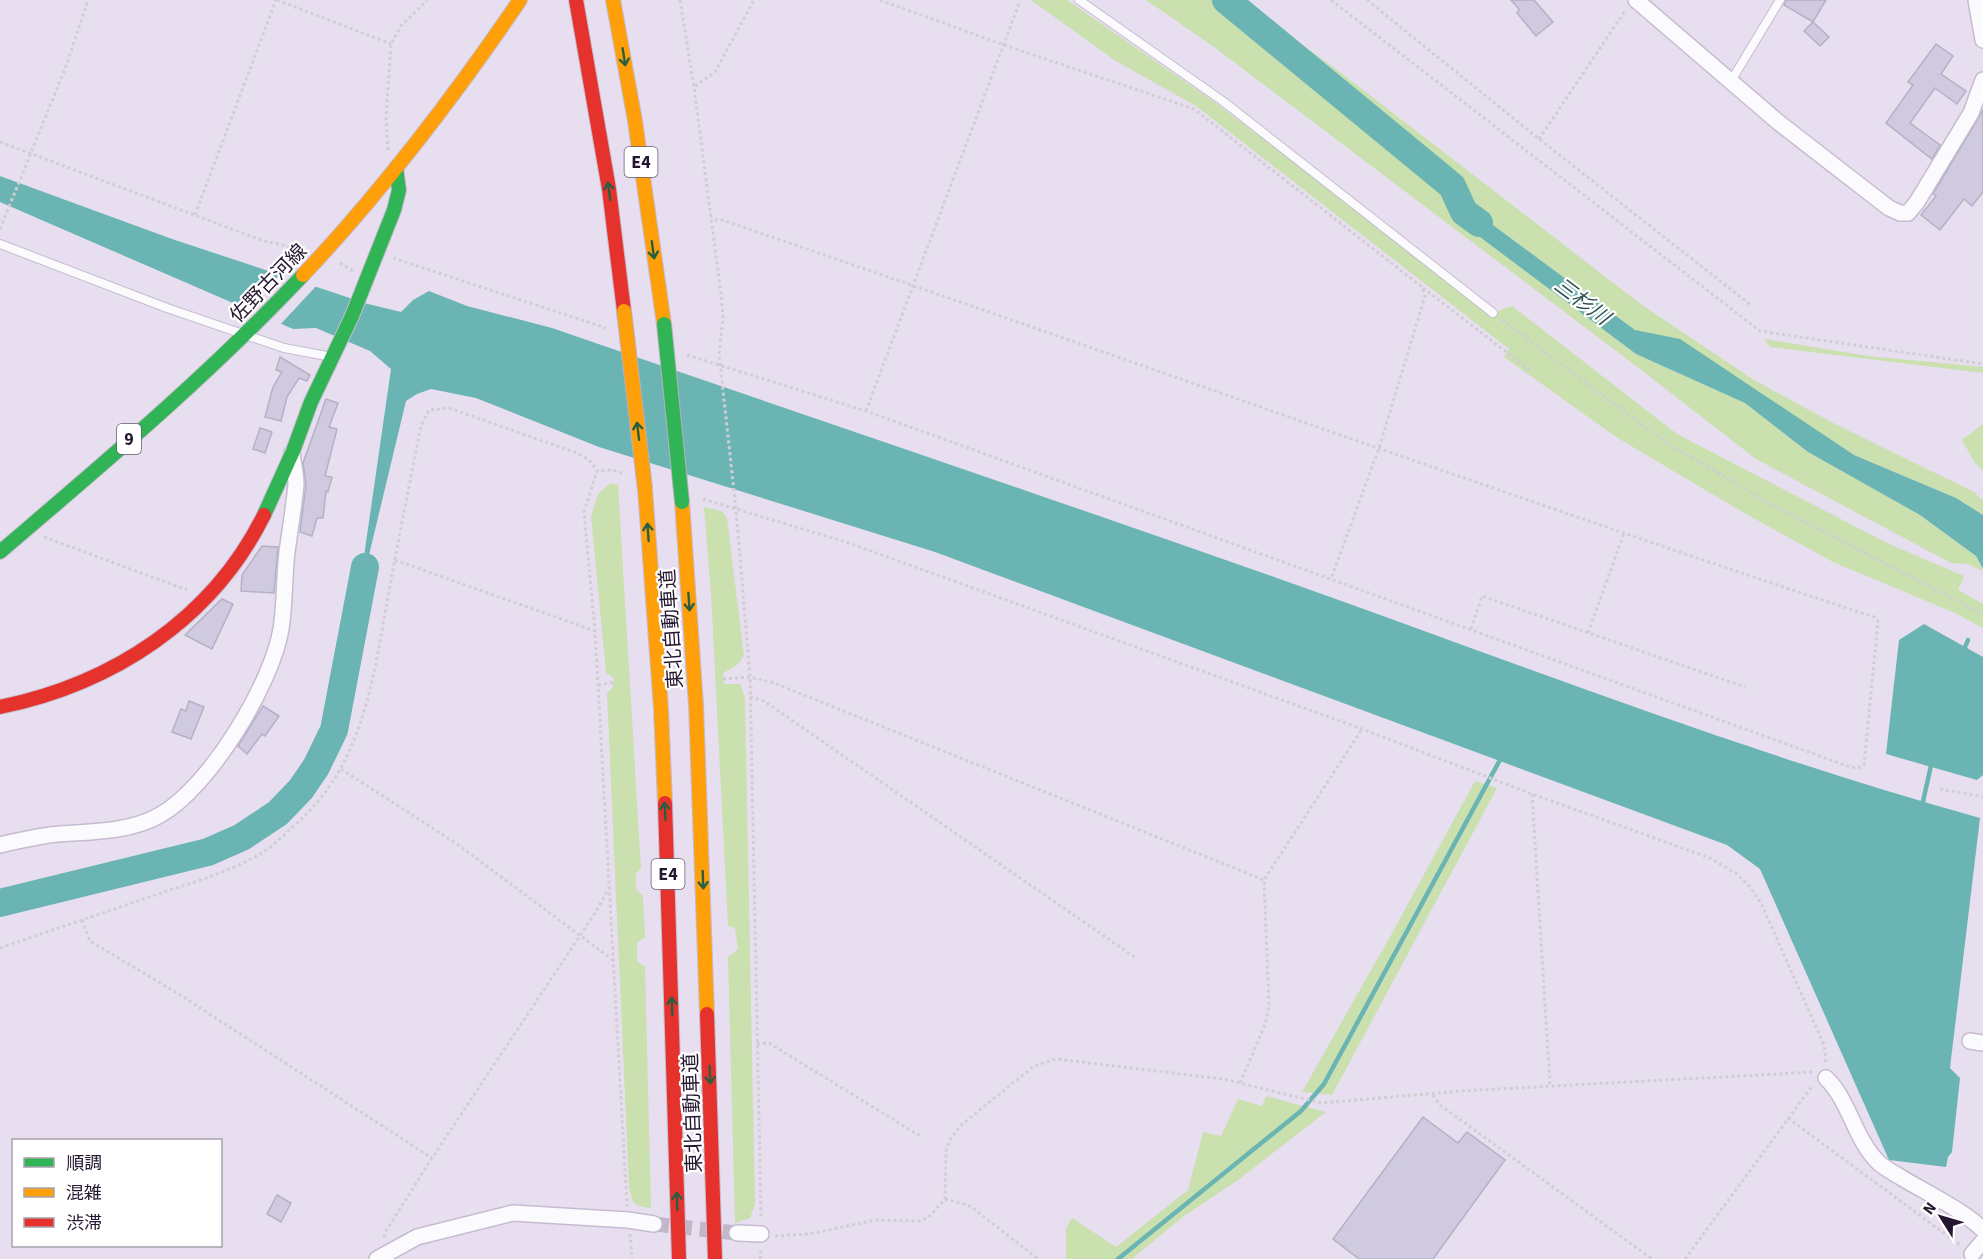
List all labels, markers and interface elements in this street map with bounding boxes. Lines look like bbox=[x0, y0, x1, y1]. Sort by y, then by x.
one-way arrow bbox=[619, 47, 630, 67]
road number: E4 bbox=[624, 147, 658, 177]
one-way arrow bbox=[603, 182, 614, 201]
street label: 佐野古河線 bbox=[224, 238, 314, 329]
one-way arrow bbox=[648, 240, 659, 260]
water label: 三杉川 bbox=[1548, 270, 1618, 333]
one-way arrow bbox=[632, 422, 643, 441]
road number: 9 bbox=[117, 424, 141, 454]
one-way arrow bbox=[642, 523, 653, 543]
street label: 東北自動車道 bbox=[654, 568, 690, 690]
one-way arrow bbox=[684, 591, 695, 611]
one-way arrow bbox=[660, 801, 671, 821]
road number: E4 bbox=[652, 859, 684, 889]
one-way arrow bbox=[698, 870, 709, 890]
one-way arrow bbox=[666, 996, 678, 1016]
street label: 東北自動車道 bbox=[677, 1053, 709, 1173]
one-way arrow bbox=[705, 1065, 716, 1085]
legend bbox=[12, 1139, 222, 1247]
text: 順調 bbox=[66, 1151, 102, 1176]
text: 混雑 bbox=[66, 1181, 102, 1206]
north arrow bbox=[1911, 1187, 1971, 1247]
one-way arrow bbox=[671, 1191, 683, 1211]
text: N bbox=[1918, 1198, 1942, 1219]
text: 渋滞 bbox=[66, 1211, 102, 1236]

